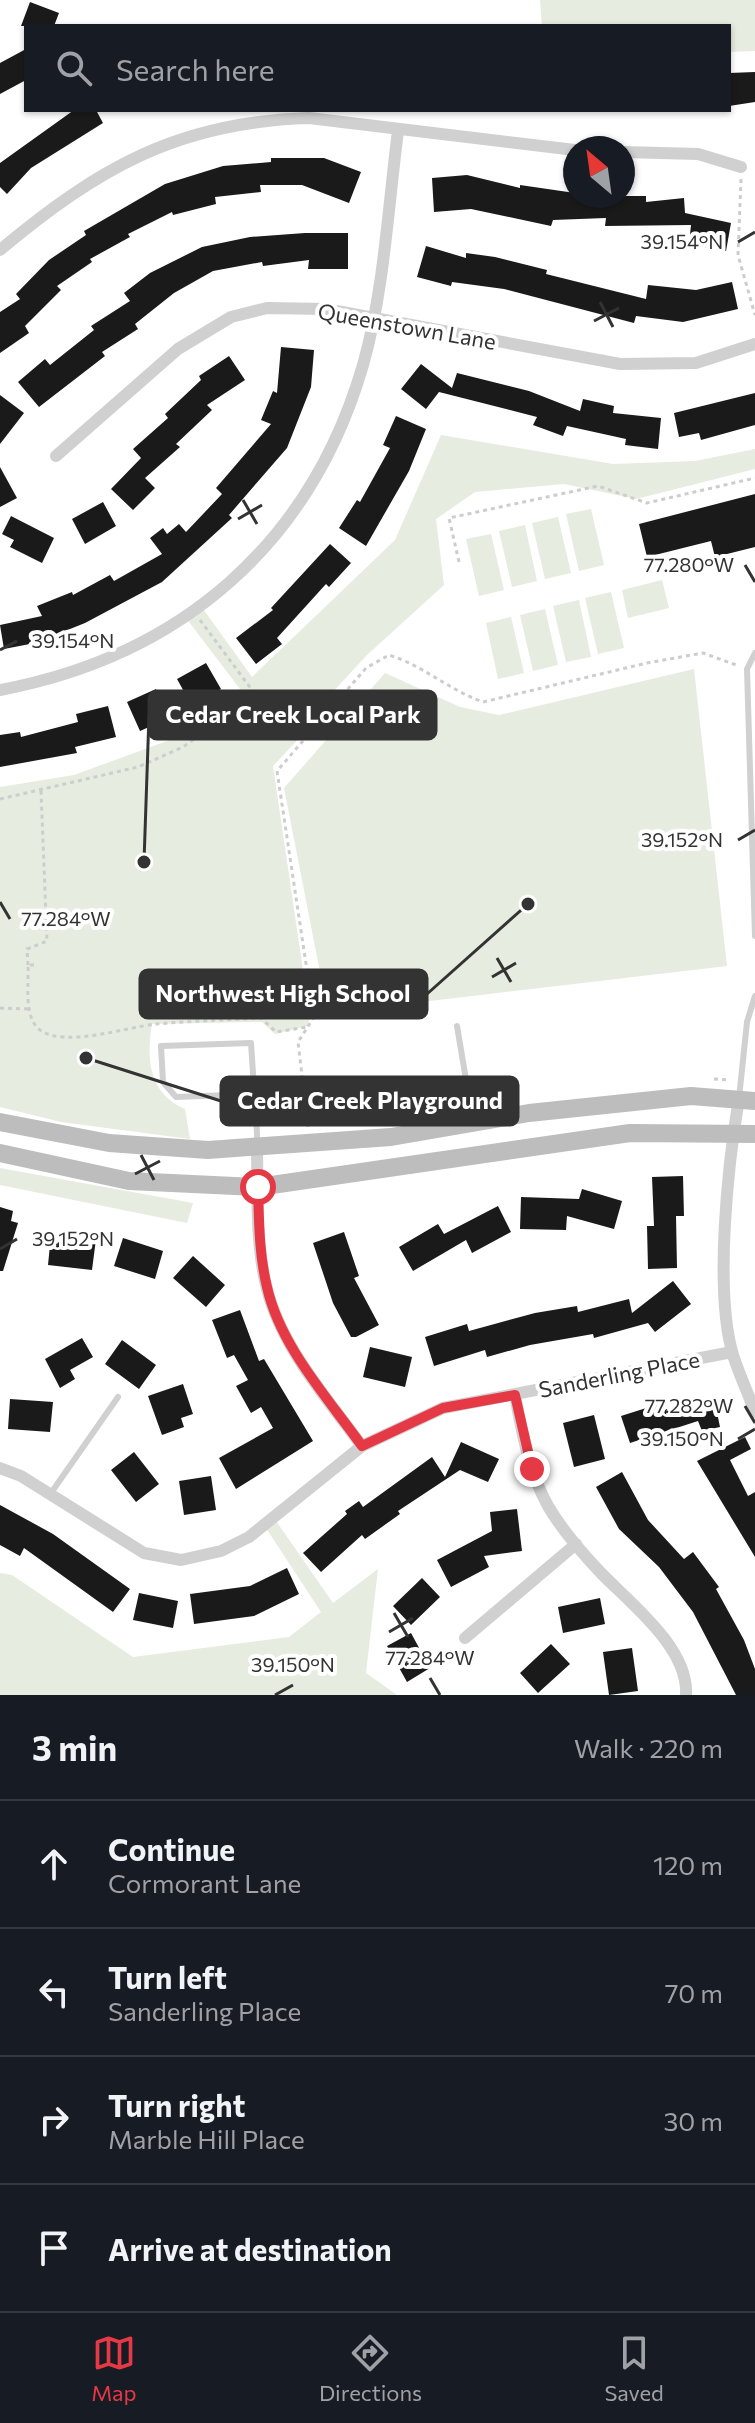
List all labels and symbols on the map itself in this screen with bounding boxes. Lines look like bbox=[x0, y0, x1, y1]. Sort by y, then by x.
north arrow bbox=[563, 136, 635, 208]
text: 39.154°N bbox=[641, 229, 723, 253]
street label: Queenstown Lane bbox=[316, 297, 498, 355]
text: 77.280°W bbox=[644, 552, 734, 576]
text: 39.154°N bbox=[32, 628, 114, 652]
callout: Cedar Creek Local Park bbox=[149, 691, 436, 739]
text: Cedar Creek Local Park bbox=[165, 699, 421, 728]
text: 39.152°N bbox=[641, 827, 723, 851]
text: 77.284°W bbox=[21, 906, 111, 930]
callout: Northwest High School bbox=[140, 970, 427, 1018]
text: Northwest High School bbox=[155, 978, 411, 1007]
callout: Cedar Creek Playground bbox=[221, 1077, 518, 1125]
text: Cedar Creek Playground bbox=[237, 1085, 503, 1114]
route start bbox=[240, 1169, 276, 1205]
text: 39.152°N bbox=[32, 1226, 114, 1250]
street label: Sanderling Place bbox=[536, 1345, 702, 1403]
text: 77.282°W bbox=[645, 1393, 733, 1417]
text: 39.150°N bbox=[640, 1426, 724, 1450]
route end bbox=[514, 1451, 550, 1487]
text: 77.284°W bbox=[385, 1645, 475, 1669]
text: 39.150°N bbox=[251, 1652, 335, 1676]

